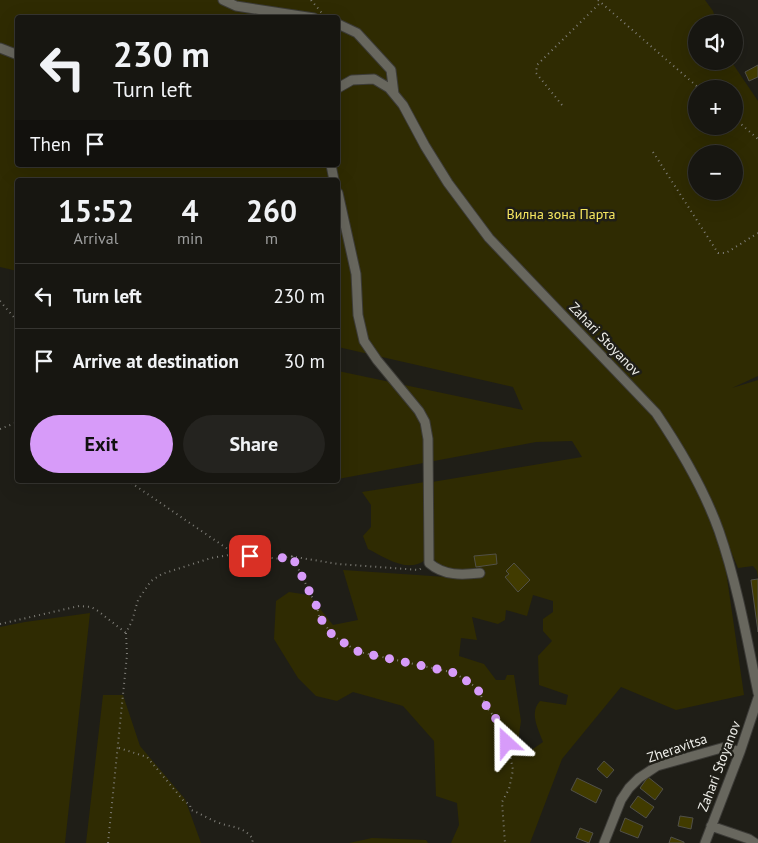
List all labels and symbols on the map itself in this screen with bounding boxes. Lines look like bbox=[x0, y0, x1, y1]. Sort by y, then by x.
park label: Вилна зона Парта bbox=[506, 205, 616, 223]
street label: Zahari Stoyanov bbox=[565, 298, 645, 380]
pin bbox=[229, 535, 271, 577]
position arrow bbox=[480, 716, 532, 768]
street label: Zahari Stoyanov bbox=[693, 718, 745, 814]
street label: Zheravitsa bbox=[645, 729, 709, 767]

